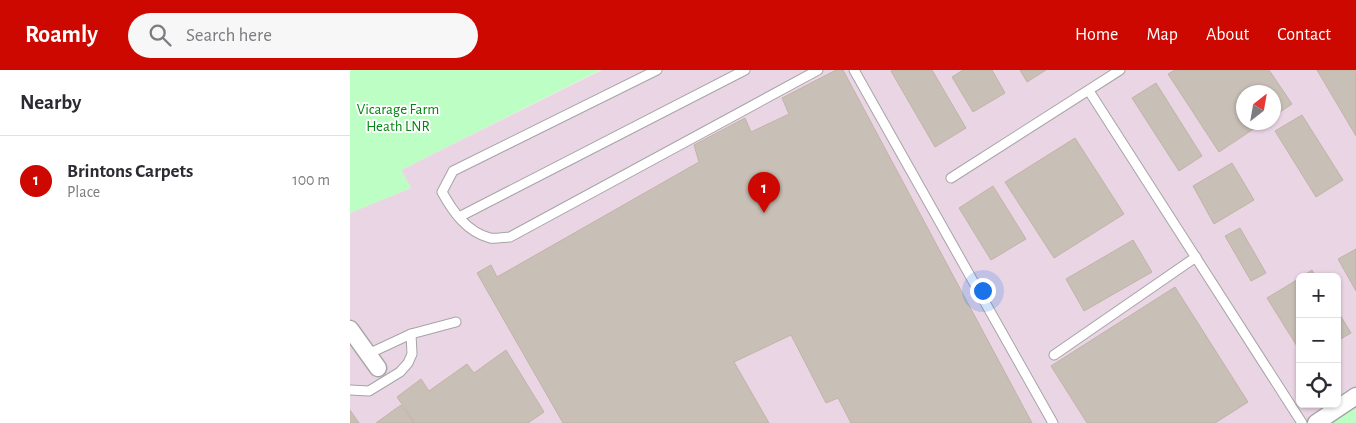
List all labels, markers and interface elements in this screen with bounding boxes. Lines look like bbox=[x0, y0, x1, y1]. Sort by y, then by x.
search box bbox=[128, 13, 478, 58]
icon: search bbox=[146, 21, 174, 49]
text: Roamly bbox=[25, 23, 98, 47]
text: Search here bbox=[186, 26, 272, 45]
text: Home bbox=[1075, 26, 1118, 44]
text: Map bbox=[1146, 26, 1178, 44]
text: About bbox=[1206, 26, 1249, 44]
text: Contact bbox=[1277, 26, 1331, 44]
north arrow bbox=[1236, 85, 1281, 130]
text: Nearby bbox=[20, 92, 81, 113]
park label: Vicarage Farm Heath LNR bbox=[357, 102, 439, 134]
text: Brintons Carpets bbox=[67, 162, 193, 181]
text: 1 bbox=[33, 172, 39, 188]
text: 100 m bbox=[292, 172, 330, 188]
pin: 1 bbox=[748, 172, 780, 213]
text: Place bbox=[67, 184, 100, 200]
map controls bbox=[1296, 273, 1341, 408]
button: + bbox=[1296, 273, 1341, 318]
your location bbox=[970, 278, 996, 304]
button: − bbox=[1296, 318, 1341, 363]
button: locate bbox=[1296, 363, 1341, 408]

